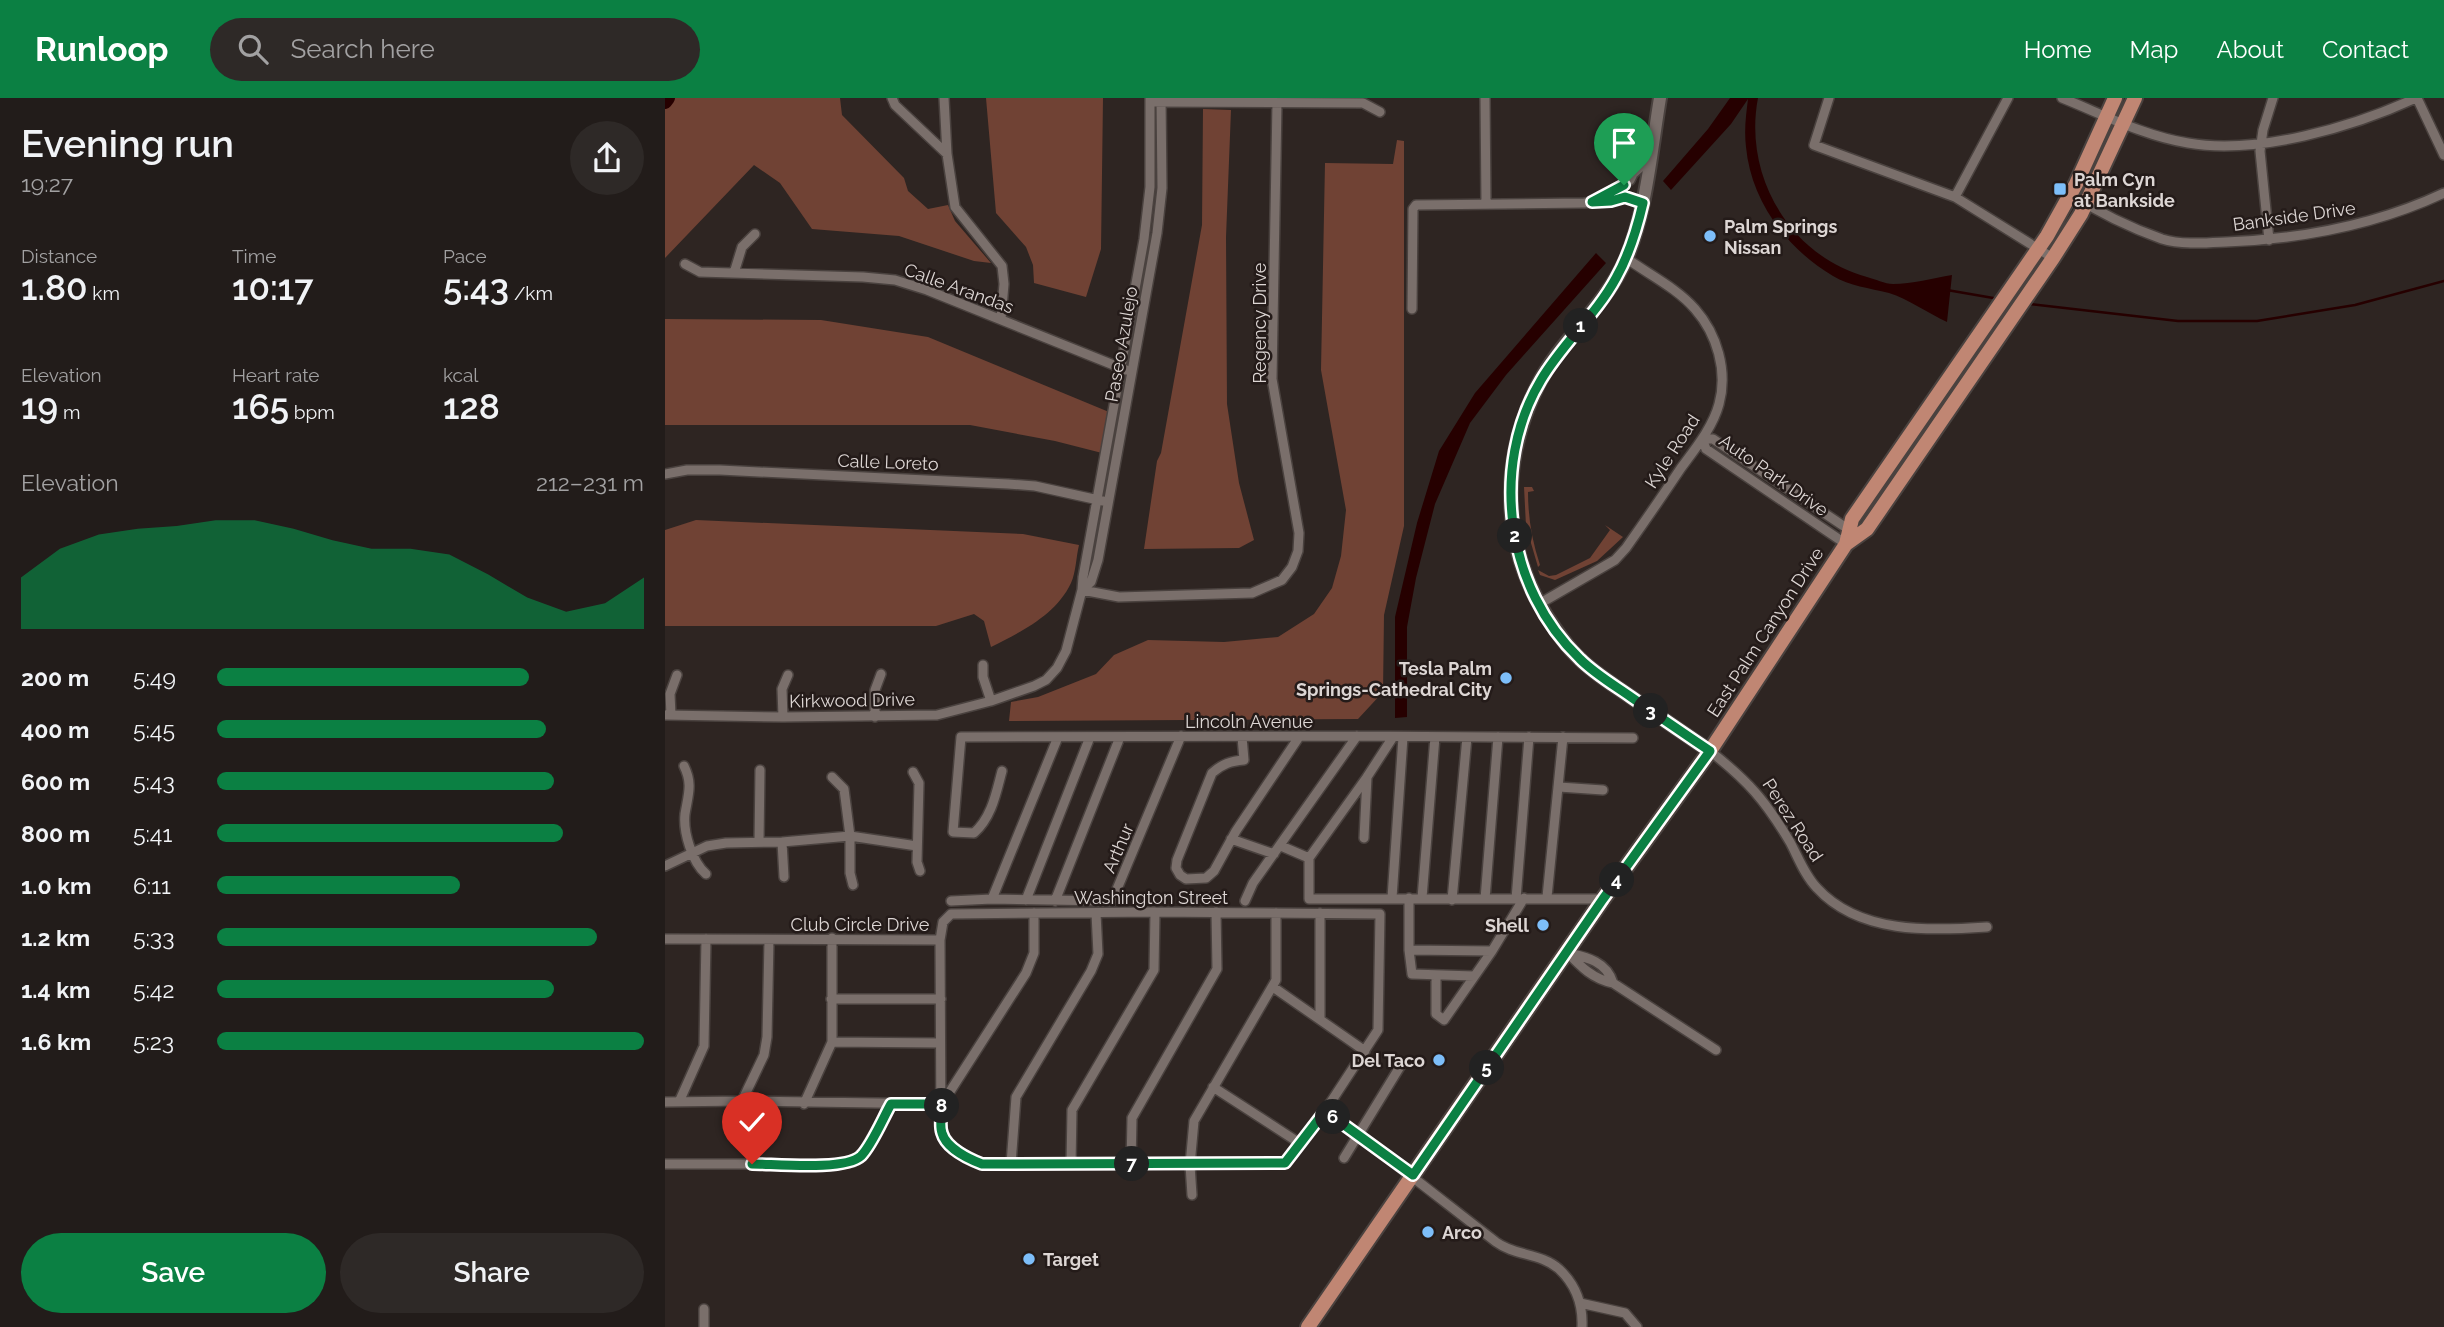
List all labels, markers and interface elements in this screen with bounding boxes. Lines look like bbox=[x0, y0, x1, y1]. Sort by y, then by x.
search box bbox=[210, 18, 700, 81]
text: Runloop bbox=[35, 30, 168, 69]
icon: search bbox=[234, 30, 272, 68]
text: Search here bbox=[290, 34, 435, 64]
text: Home bbox=[2024, 35, 2092, 64]
text: Map bbox=[2130, 35, 2178, 64]
text: About bbox=[2216, 35, 2284, 64]
text: Contact bbox=[2322, 35, 2409, 64]
pin bbox=[1594, 113, 1654, 185]
text: Evening run bbox=[21, 121, 234, 166]
button: share bbox=[570, 121, 644, 195]
icon: arrive bbox=[1605, 124, 1643, 162]
place label: Palm Cyn at Bankside bbox=[2074, 169, 2175, 211]
text: 19:27 bbox=[21, 170, 73, 197]
marker: Palm Cyn at Bankside bbox=[2052, 181, 2068, 197]
street label: Bankside Drive bbox=[2231, 197, 2357, 235]
place label: Palm Springs Nissan bbox=[1724, 216, 1837, 258]
marker: Palm Springs Nissan bbox=[1702, 228, 1718, 244]
text: Distance bbox=[21, 245, 97, 267]
text: Time bbox=[232, 245, 276, 267]
text: Pace bbox=[443, 245, 487, 267]
street label: Calle Arandas bbox=[901, 258, 1017, 318]
street label: Regency Drive bbox=[1249, 262, 1270, 383]
text: 1.80 bbox=[21, 267, 87, 308]
text: 10:17 bbox=[232, 267, 313, 308]
text: 5:43 bbox=[443, 267, 509, 308]
text: km bbox=[87, 282, 120, 304]
text: /km bbox=[509, 282, 553, 304]
street label: Paseo Azulejo bbox=[1101, 284, 1142, 403]
pin: 1 bbox=[1563, 308, 1599, 344]
text: 1 bbox=[1576, 314, 1585, 336]
text: Elevation bbox=[21, 364, 102, 386]
text: Heart rate bbox=[232, 364, 320, 386]
text: kcal bbox=[443, 364, 479, 386]
text: 19 bbox=[21, 386, 58, 427]
text: 165 bbox=[232, 386, 289, 427]
text: 128 bbox=[443, 386, 500, 427]
text: m bbox=[58, 401, 80, 423]
text: bpm bbox=[289, 401, 335, 423]
street label: Kyle Road bbox=[1640, 410, 1704, 492]
street label: Auto Park Drive bbox=[1715, 430, 1833, 521]
street label: Calle Loreto bbox=[837, 450, 939, 474]
text: Elevation bbox=[21, 469, 119, 496]
text: 212–231 m bbox=[536, 469, 644, 496]
pin: 2 bbox=[1497, 518, 1533, 554]
text: 2 bbox=[1509, 524, 1520, 546]
street label: East Palm Canyon Drive bbox=[1702, 543, 1828, 721]
place label: Tesla Palm Springs-Cathedral City bbox=[1296, 658, 1492, 700]
text: 200 m bbox=[21, 664, 89, 691]
text: 5:49 bbox=[133, 664, 176, 691]
marker: Tesla Palm Springs-Cathedral City bbox=[1498, 670, 1514, 686]
street label: Kirkwood Drive bbox=[789, 688, 916, 712]
pin: 3 bbox=[1633, 694, 1669, 728]
text: 3 bbox=[1645, 699, 1656, 721]
street label: Lincoln Avenue bbox=[1185, 711, 1313, 732]
text: 400 m bbox=[21, 716, 89, 743]
text: 5:45 bbox=[133, 716, 175, 743]
text: 600 m bbox=[21, 768, 90, 795]
text: 5:43 bbox=[133, 768, 175, 795]
street label: Perez Road bbox=[1758, 775, 1828, 865]
street label: Arthur bbox=[1098, 819, 1138, 876]
text: 800 m bbox=[21, 820, 90, 847]
text: 5:41 bbox=[133, 820, 172, 847]
pin: 4 bbox=[1599, 862, 1635, 898]
text: 4 bbox=[1611, 868, 1622, 890]
text: 1.0 km bbox=[21, 872, 91, 899]
text: 6:11 bbox=[133, 872, 171, 899]
street label: Washington Street bbox=[1074, 887, 1228, 908]
street label: Club Circle Drive bbox=[791, 914, 930, 935]
place label: Shell bbox=[1485, 915, 1529, 936]
marker: Shell bbox=[1535, 917, 1551, 933]
text: 1.2 km bbox=[21, 924, 90, 951]
text: 5:33 bbox=[133, 924, 174, 951]
text: 1.4 km bbox=[21, 976, 90, 1003]
text: 5:42 bbox=[133, 976, 174, 1003]
text: 1.6 km bbox=[21, 1028, 91, 1055]
text: 5:23 bbox=[133, 1028, 174, 1055]
place label: Del Taco bbox=[1351, 1050, 1425, 1071]
pin: 5 bbox=[1469, 1051, 1505, 1086]
marker: Del Taco bbox=[1431, 1052, 1447, 1068]
text: 5 bbox=[1481, 1056, 1492, 1078]
pin: 8 bbox=[925, 1088, 959, 1124]
pin bbox=[722, 1092, 782, 1164]
text: 8 bbox=[936, 1094, 947, 1116]
pin: 6 bbox=[1315, 1100, 1351, 1134]
icon: check bbox=[733, 1103, 771, 1141]
text: 6 bbox=[1327, 1105, 1338, 1127]
pin: 7 bbox=[1114, 1146, 1149, 1182]
text: 7 bbox=[1126, 1152, 1137, 1174]
place label: Arco bbox=[1442, 1222, 1482, 1243]
marker: Arco bbox=[1420, 1224, 1436, 1240]
button: Save bbox=[21, 1233, 326, 1313]
button: Share bbox=[340, 1233, 644, 1313]
place label: Target bbox=[1043, 1249, 1099, 1270]
marker: Target bbox=[1021, 1251, 1037, 1267]

